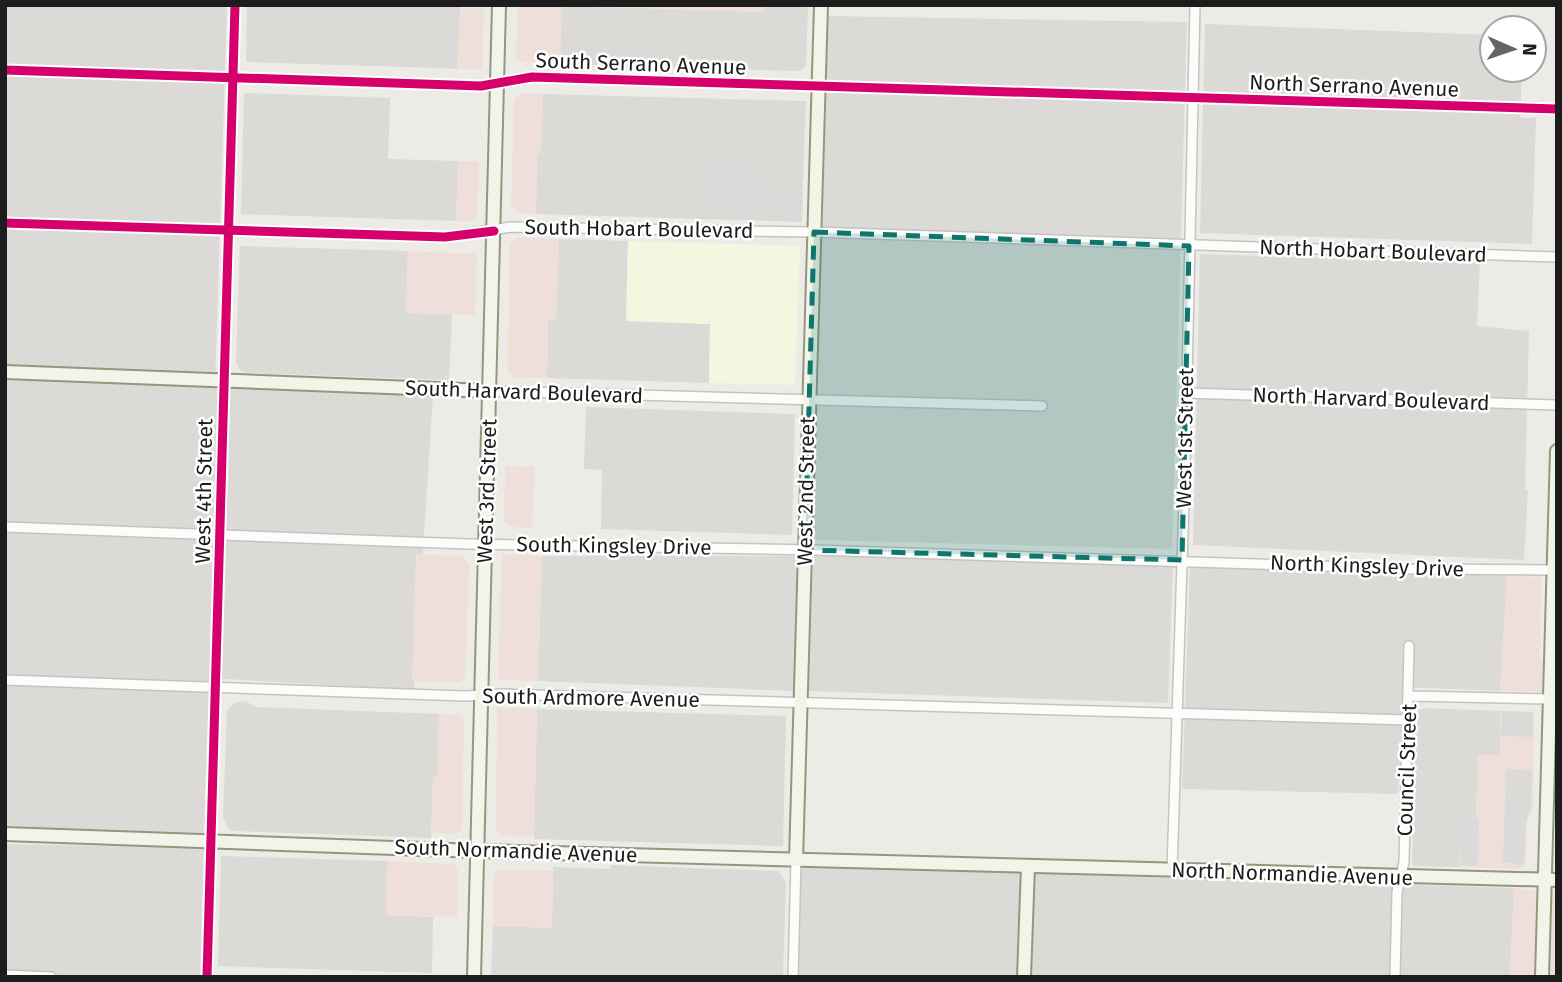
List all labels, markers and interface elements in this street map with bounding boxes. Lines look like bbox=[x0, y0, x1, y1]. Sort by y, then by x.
north arrow bbox=[1478, 14, 1548, 84]
text: N bbox=[1518, 43, 1541, 56]
street label: South Serrano Avenue bbox=[535, 47, 747, 81]
street label: North Serrano Avenue bbox=[1249, 69, 1459, 103]
street label: South Hobart Boulevard bbox=[524, 214, 754, 244]
street label: North Hobart Boulevard bbox=[1259, 234, 1487, 268]
street label: West 1st Street bbox=[1171, 367, 1199, 508]
street label: South Harvard Boulevard bbox=[404, 375, 644, 409]
street label: North Harvard Boulevard bbox=[1252, 382, 1490, 416]
street label: West 2nd Street bbox=[792, 416, 820, 566]
street label: West 4th Street bbox=[190, 418, 218, 564]
street label: West 3rd Street bbox=[471, 418, 503, 564]
street label: South Kingsley Drive bbox=[516, 531, 712, 561]
street label: North Kingsley Drive bbox=[1270, 550, 1464, 582]
street label: South Ardmore Avenue bbox=[482, 683, 700, 713]
street label: Council Street bbox=[1392, 703, 1422, 837]
street label: South Normandie Avenue bbox=[394, 834, 638, 868]
street label: North Normandie Avenue bbox=[1171, 857, 1413, 891]

